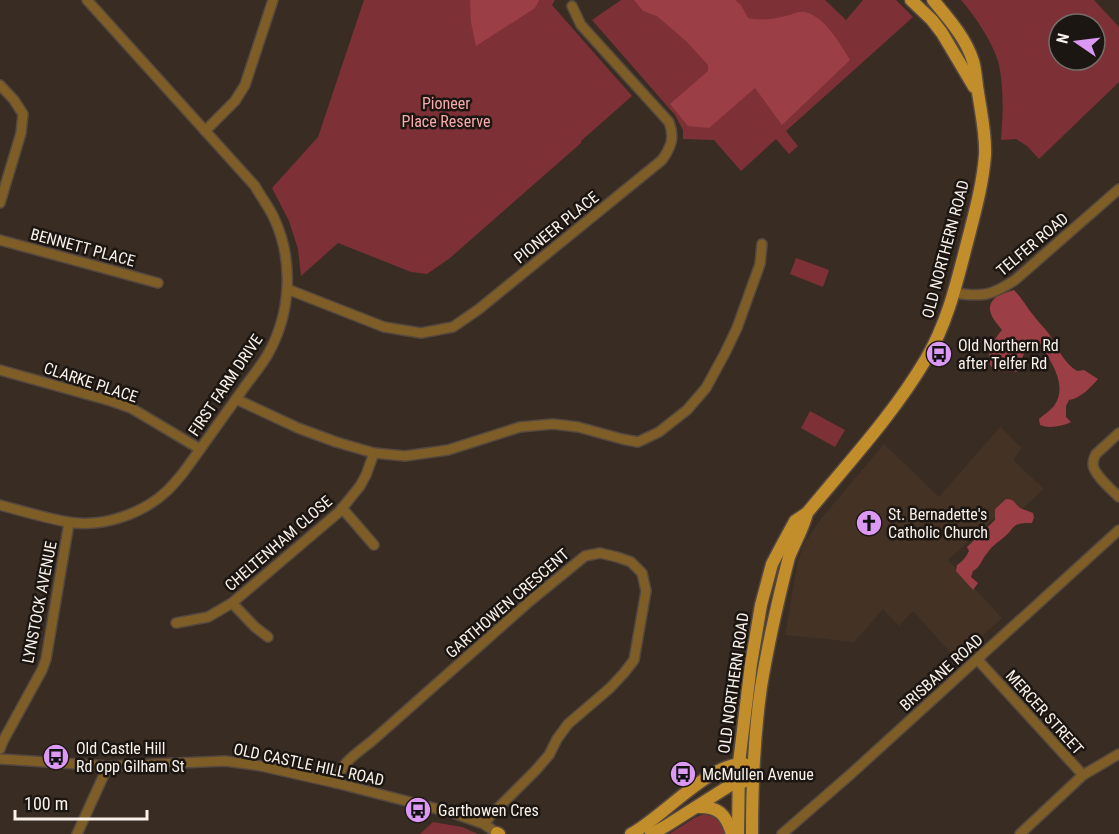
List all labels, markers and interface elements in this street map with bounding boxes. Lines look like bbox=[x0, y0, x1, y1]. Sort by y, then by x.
north arrow bbox=[1047, 12, 1107, 72]
text: N bbox=[1053, 31, 1073, 46]
park label: Pioneer Place Reserve bbox=[402, 94, 490, 131]
street label: OLD NORTHERN ROAD bbox=[918, 178, 973, 320]
street label: PIONEER PLACE bbox=[510, 187, 602, 267]
street label: TELFER ROAD bbox=[993, 209, 1072, 280]
street label: BENNETT PLACE bbox=[28, 224, 137, 271]
street label: FIRST FARM DRIVE bbox=[184, 331, 266, 440]
place label: Old Northern Rd after Telfer Rd bbox=[958, 336, 1059, 373]
bus stop icon: Old Northern Rd after Telfer Rd bbox=[924, 339, 954, 369]
street label: CLARKE PLACE bbox=[41, 358, 140, 407]
street label: CHELTENHAM CLOSE bbox=[221, 492, 336, 595]
place label: St. Bernadette's Catholic Church bbox=[888, 505, 988, 542]
church icon: St. Bernadette's Catholic Church bbox=[854, 508, 884, 538]
street label: LYNSTOCK AVENUE bbox=[18, 539, 61, 665]
street label: GARTHOWEN CRESCENT bbox=[442, 545, 573, 662]
street label: OLD NORTHERN ROAD bbox=[714, 611, 753, 755]
street label: BRISBANE ROAD bbox=[896, 630, 987, 715]
street label: MERCER STREET bbox=[1002, 666, 1088, 759]
place label: Old Castle Hill Rd opp Gilham St bbox=[76, 739, 185, 776]
street label: OLD CASTLE HILL ROAD bbox=[232, 739, 386, 790]
bus stop icon: Old Castle Hill Rd opp Gilham St bbox=[41, 742, 71, 772]
bus stop icon: McMullen Avenue bbox=[668, 759, 698, 789]
place label: McMullen Avenue bbox=[702, 765, 814, 784]
scale bar bbox=[15, 783, 147, 821]
text: 100 m bbox=[24, 793, 68, 814]
bus stop icon: Garthowen Cres bbox=[403, 795, 433, 825]
place label: Garthowen Cres bbox=[438, 801, 539, 820]

